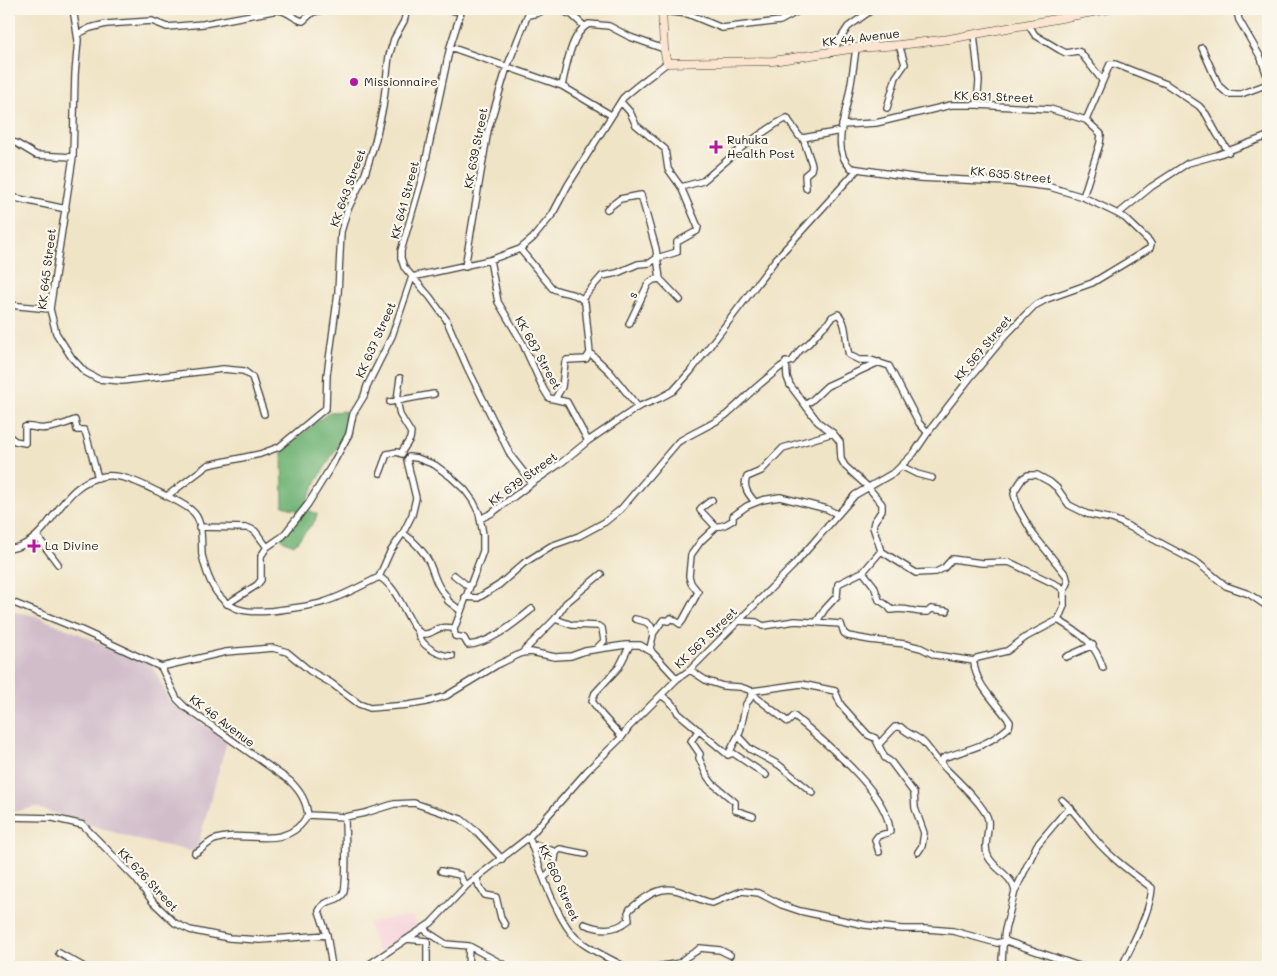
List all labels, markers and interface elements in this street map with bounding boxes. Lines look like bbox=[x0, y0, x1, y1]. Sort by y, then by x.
street label: KK 44 Avenue bbox=[821, 24, 900, 50]
place label: Missionnaire bbox=[364, 73, 438, 89]
marker: Missionnaire bbox=[348, 76, 360, 88]
street label: KK 631 Street bbox=[954, 87, 1034, 105]
street label: KK 639 Street bbox=[459, 106, 491, 189]
place label: Ruhuka Health Post bbox=[727, 131, 795, 161]
marker: Ruhuka Health Post bbox=[709, 140, 723, 154]
street label: KK 643 Street bbox=[326, 146, 369, 229]
street label: KK 641 Street bbox=[386, 159, 422, 241]
street label: KK 635 Street bbox=[970, 162, 1053, 186]
street label: KK 645 Street bbox=[33, 227, 59, 310]
street label: s bbox=[624, 289, 641, 301]
street label: KK 637 Street bbox=[351, 299, 399, 380]
street label: KK 567 Street bbox=[950, 311, 1015, 384]
street label: KK 687 Street bbox=[512, 313, 566, 392]
street label: KK 679 Street bbox=[485, 448, 560, 509]
place label: La Divine bbox=[45, 537, 99, 553]
marker: La Divine bbox=[27, 539, 41, 553]
street label: KK 567 Street bbox=[670, 603, 740, 671]
street label: KK 46 Avenue bbox=[187, 690, 259, 750]
street label: KK 660 Street bbox=[536, 842, 584, 923]
street label: KK 626 Street bbox=[115, 844, 182, 915]

